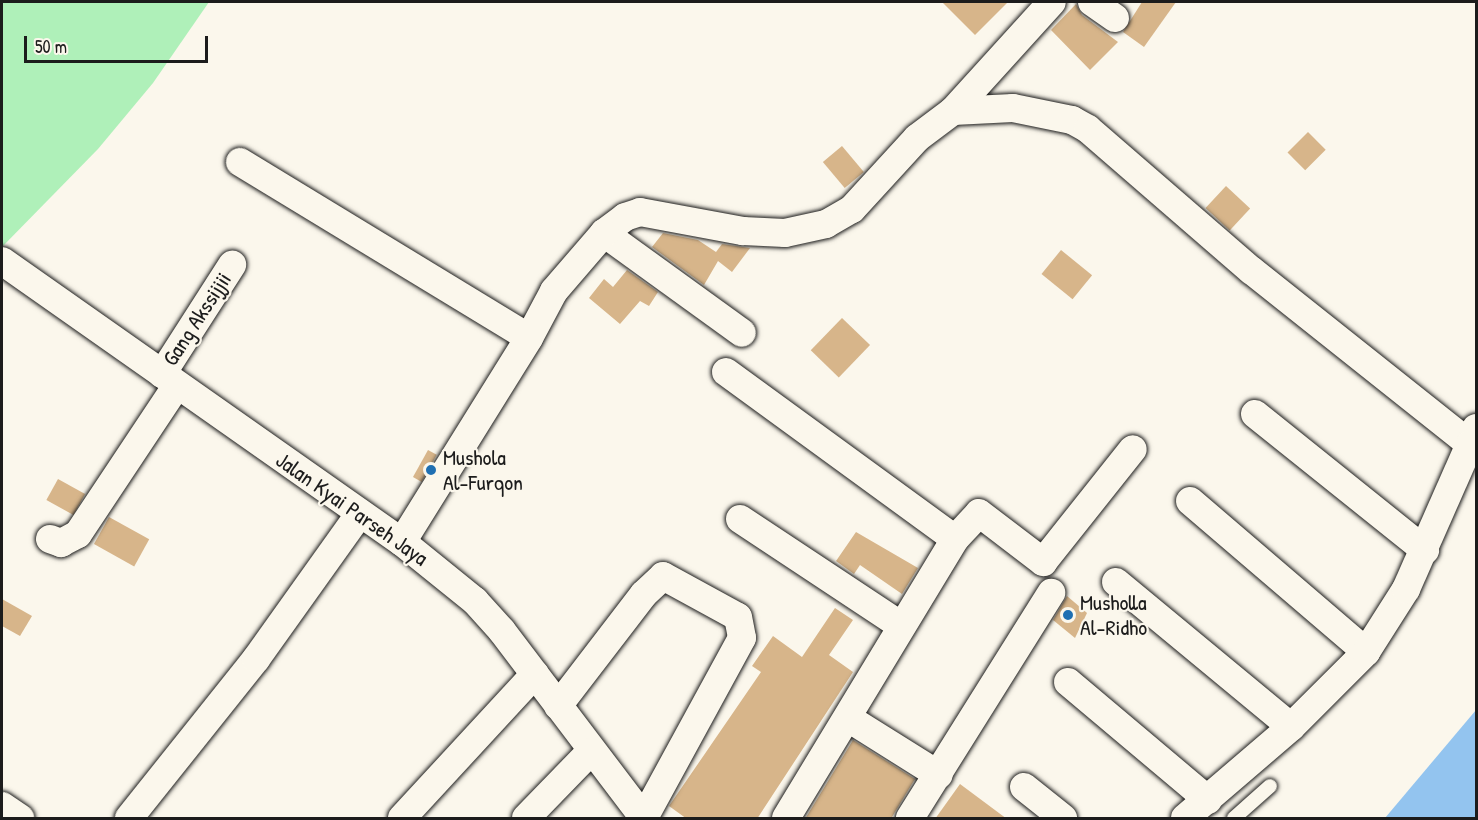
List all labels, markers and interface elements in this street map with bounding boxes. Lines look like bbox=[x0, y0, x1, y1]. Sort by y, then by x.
scale bar bbox=[27, 24, 212, 62]
text: 50 m bbox=[35, 34, 67, 59]
street label: Gang Akssijjii bbox=[157, 267, 237, 371]
place label: Mushola Al-Furqon bbox=[443, 444, 523, 496]
street label: Jalan Kyai Parseh Jaya bbox=[271, 447, 433, 571]
marker: Mushola Al-Furqon bbox=[424, 463, 438, 477]
place label: Musholla Al-Ridho bbox=[1080, 589, 1147, 640]
marker: Musholla Al-Ridho bbox=[1061, 608, 1075, 622]

